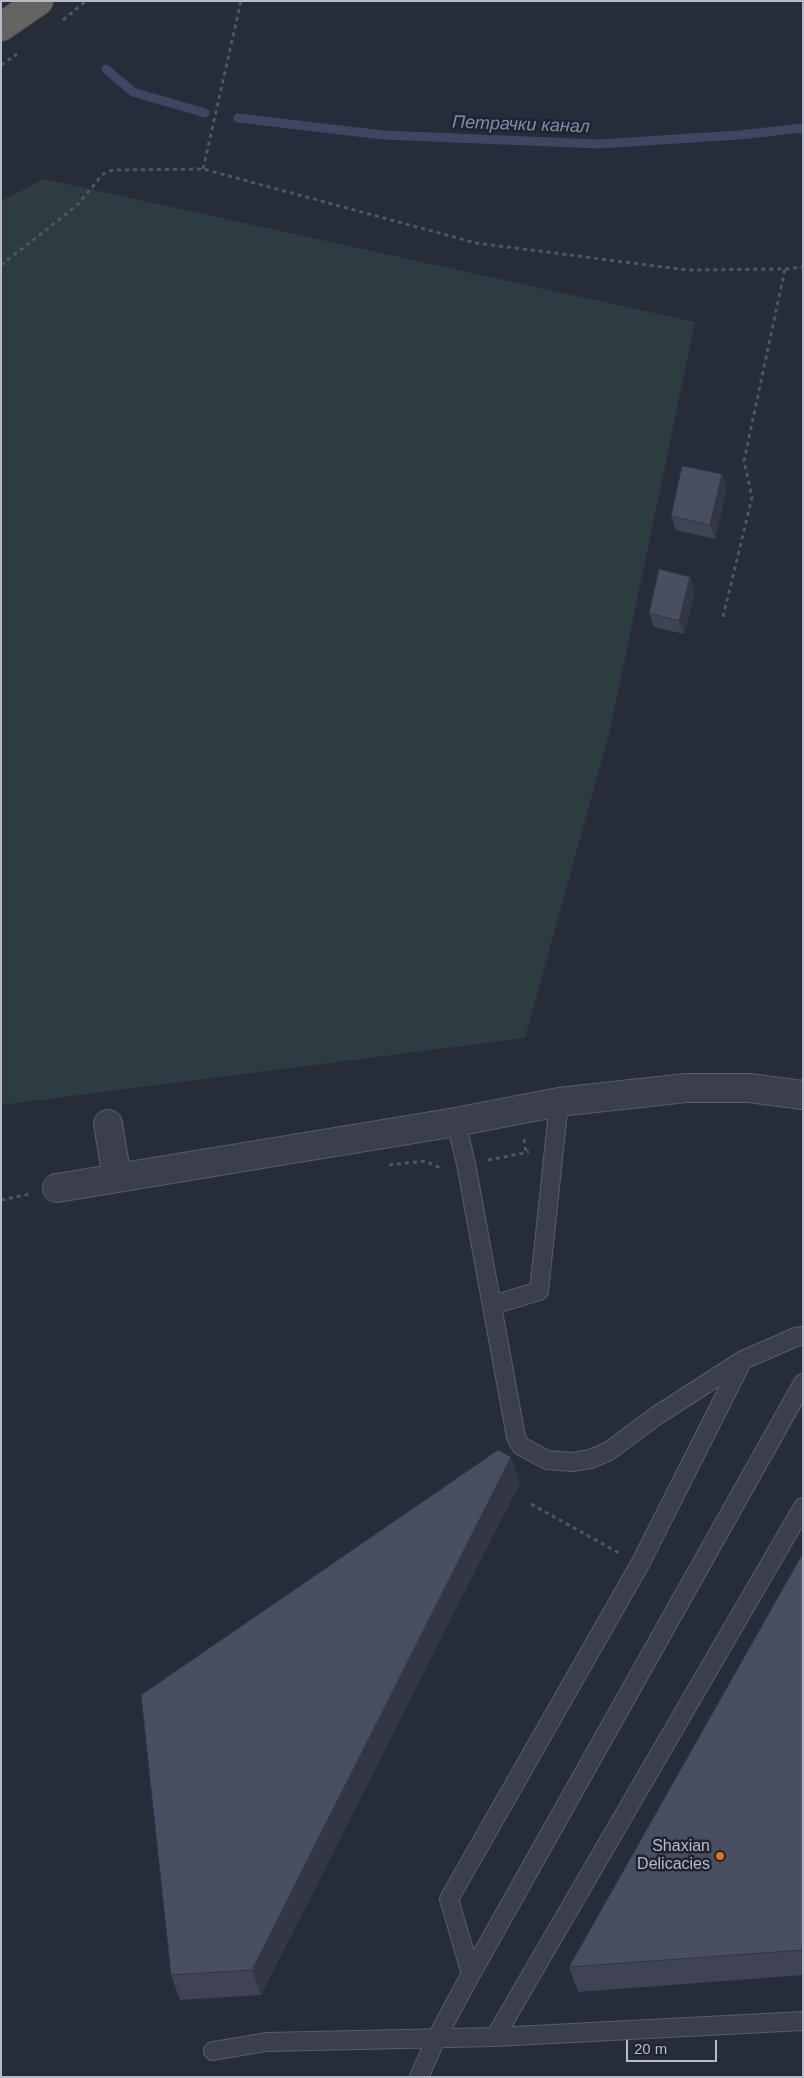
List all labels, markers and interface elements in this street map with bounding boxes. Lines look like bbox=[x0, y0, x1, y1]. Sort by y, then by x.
water label: Петрачки канал bbox=[452, 112, 590, 138]
place label: Shaxian Delicacies bbox=[637, 1837, 710, 1875]
marker: Shaxian Delicacies bbox=[714, 1850, 726, 1862]
scale bar bbox=[629, 2030, 720, 2062]
text: 20 m bbox=[634, 2040, 667, 2057]

